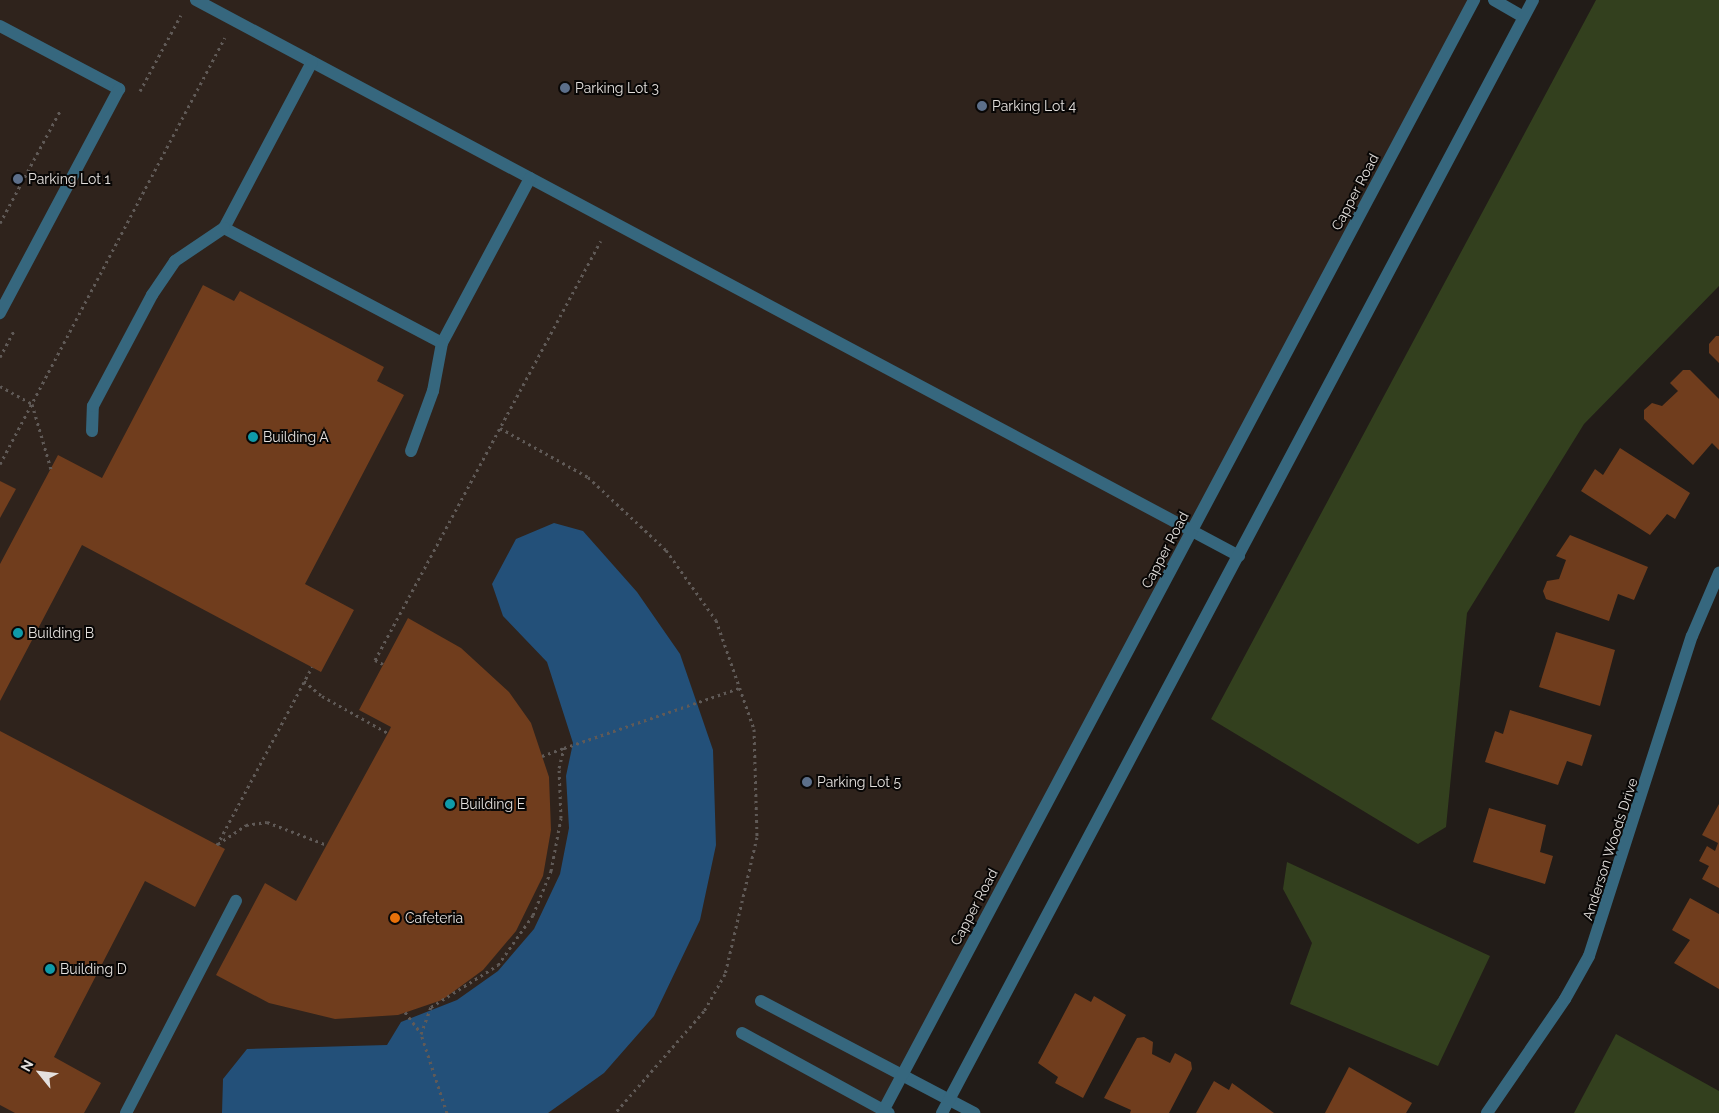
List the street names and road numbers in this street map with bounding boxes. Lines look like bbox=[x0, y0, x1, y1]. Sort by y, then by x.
street label: Capper Road bbox=[1328, 151, 1382, 233]
street label: Capper Road bbox=[1138, 509, 1192, 591]
street label: Anderson Woods Drive bbox=[1579, 776, 1641, 922]
street label: Capper Road bbox=[947, 866, 1001, 948]

